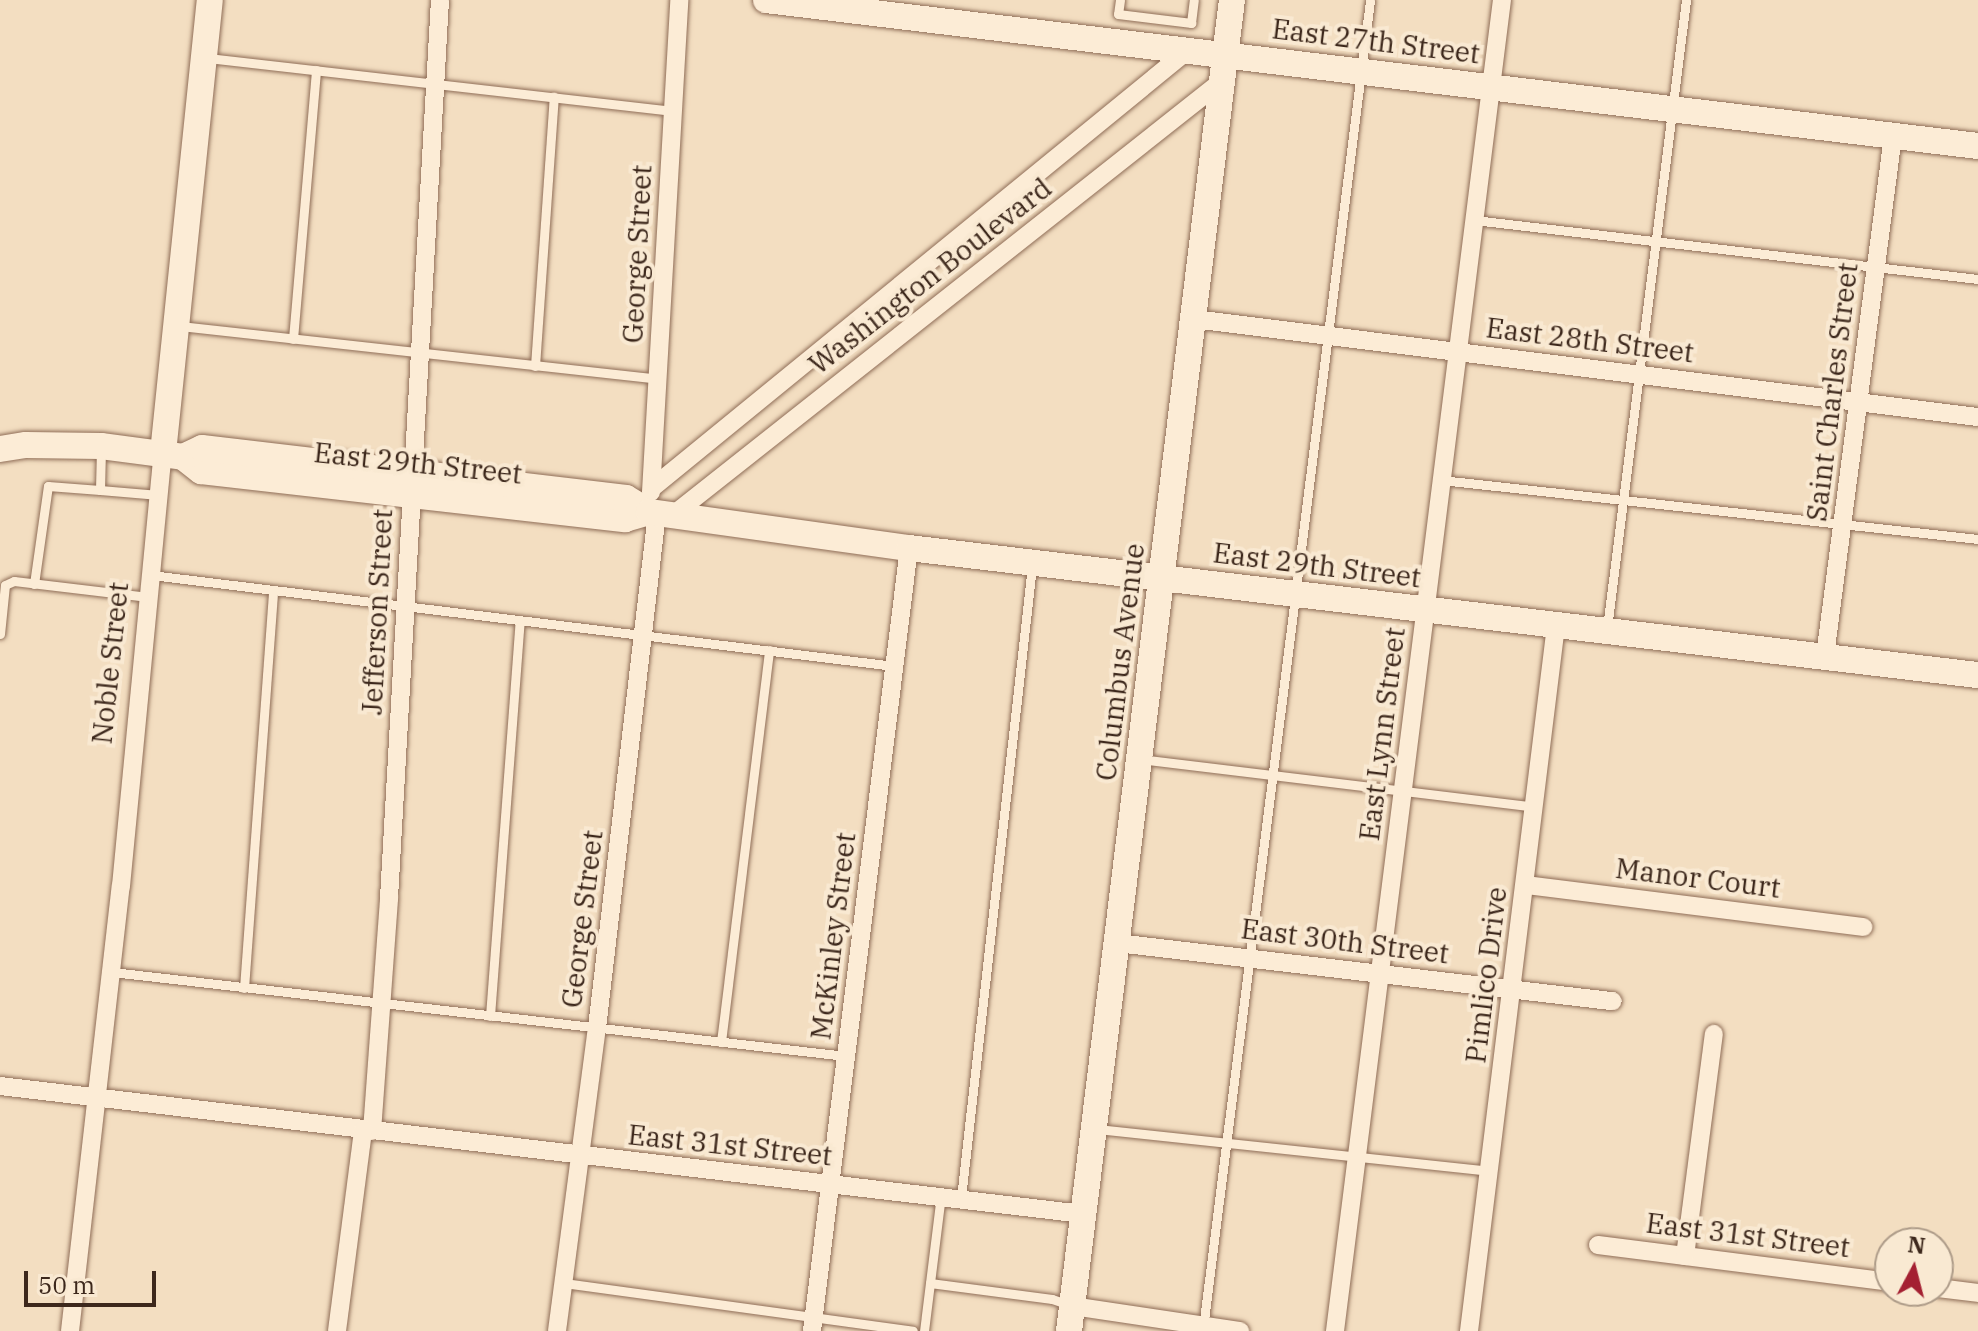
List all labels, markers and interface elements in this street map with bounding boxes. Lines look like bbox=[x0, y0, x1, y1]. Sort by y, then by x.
street label: East 27th Street bbox=[1270, 12, 1482, 70]
street label: George Street bbox=[616, 164, 658, 344]
street label: Washington Boulevard bbox=[802, 171, 1058, 381]
street label: Saint Charles Street bbox=[1799, 261, 1865, 523]
street label: East 28th Street bbox=[1484, 311, 1696, 369]
street label: East 29th Street bbox=[312, 435, 524, 491]
street label: Jefferson Street bbox=[355, 508, 399, 716]
street label: East 29th Street bbox=[1211, 536, 1423, 594]
street label: Columbus Avenue bbox=[1089, 541, 1151, 783]
street label: Noble Street bbox=[85, 580, 135, 746]
street label: East Lynn Street bbox=[1352, 625, 1412, 843]
street label: George Street bbox=[554, 828, 610, 1010]
street label: McKinley Street bbox=[804, 830, 862, 1042]
street label: Manor Court bbox=[1614, 851, 1782, 905]
street label: Pimlico Drive bbox=[1459, 885, 1513, 1065]
street label: East 30th Street bbox=[1239, 912, 1451, 970]
street label: East 31st Street bbox=[626, 1118, 834, 1172]
street label: East 31st Street bbox=[1644, 1206, 1852, 1264]
north arrow bbox=[1874, 1227, 1954, 1307]
text: N bbox=[1906, 1229, 1927, 1260]
scale bar bbox=[28, 1255, 160, 1305]
text: 50 m bbox=[38, 1269, 95, 1301]

